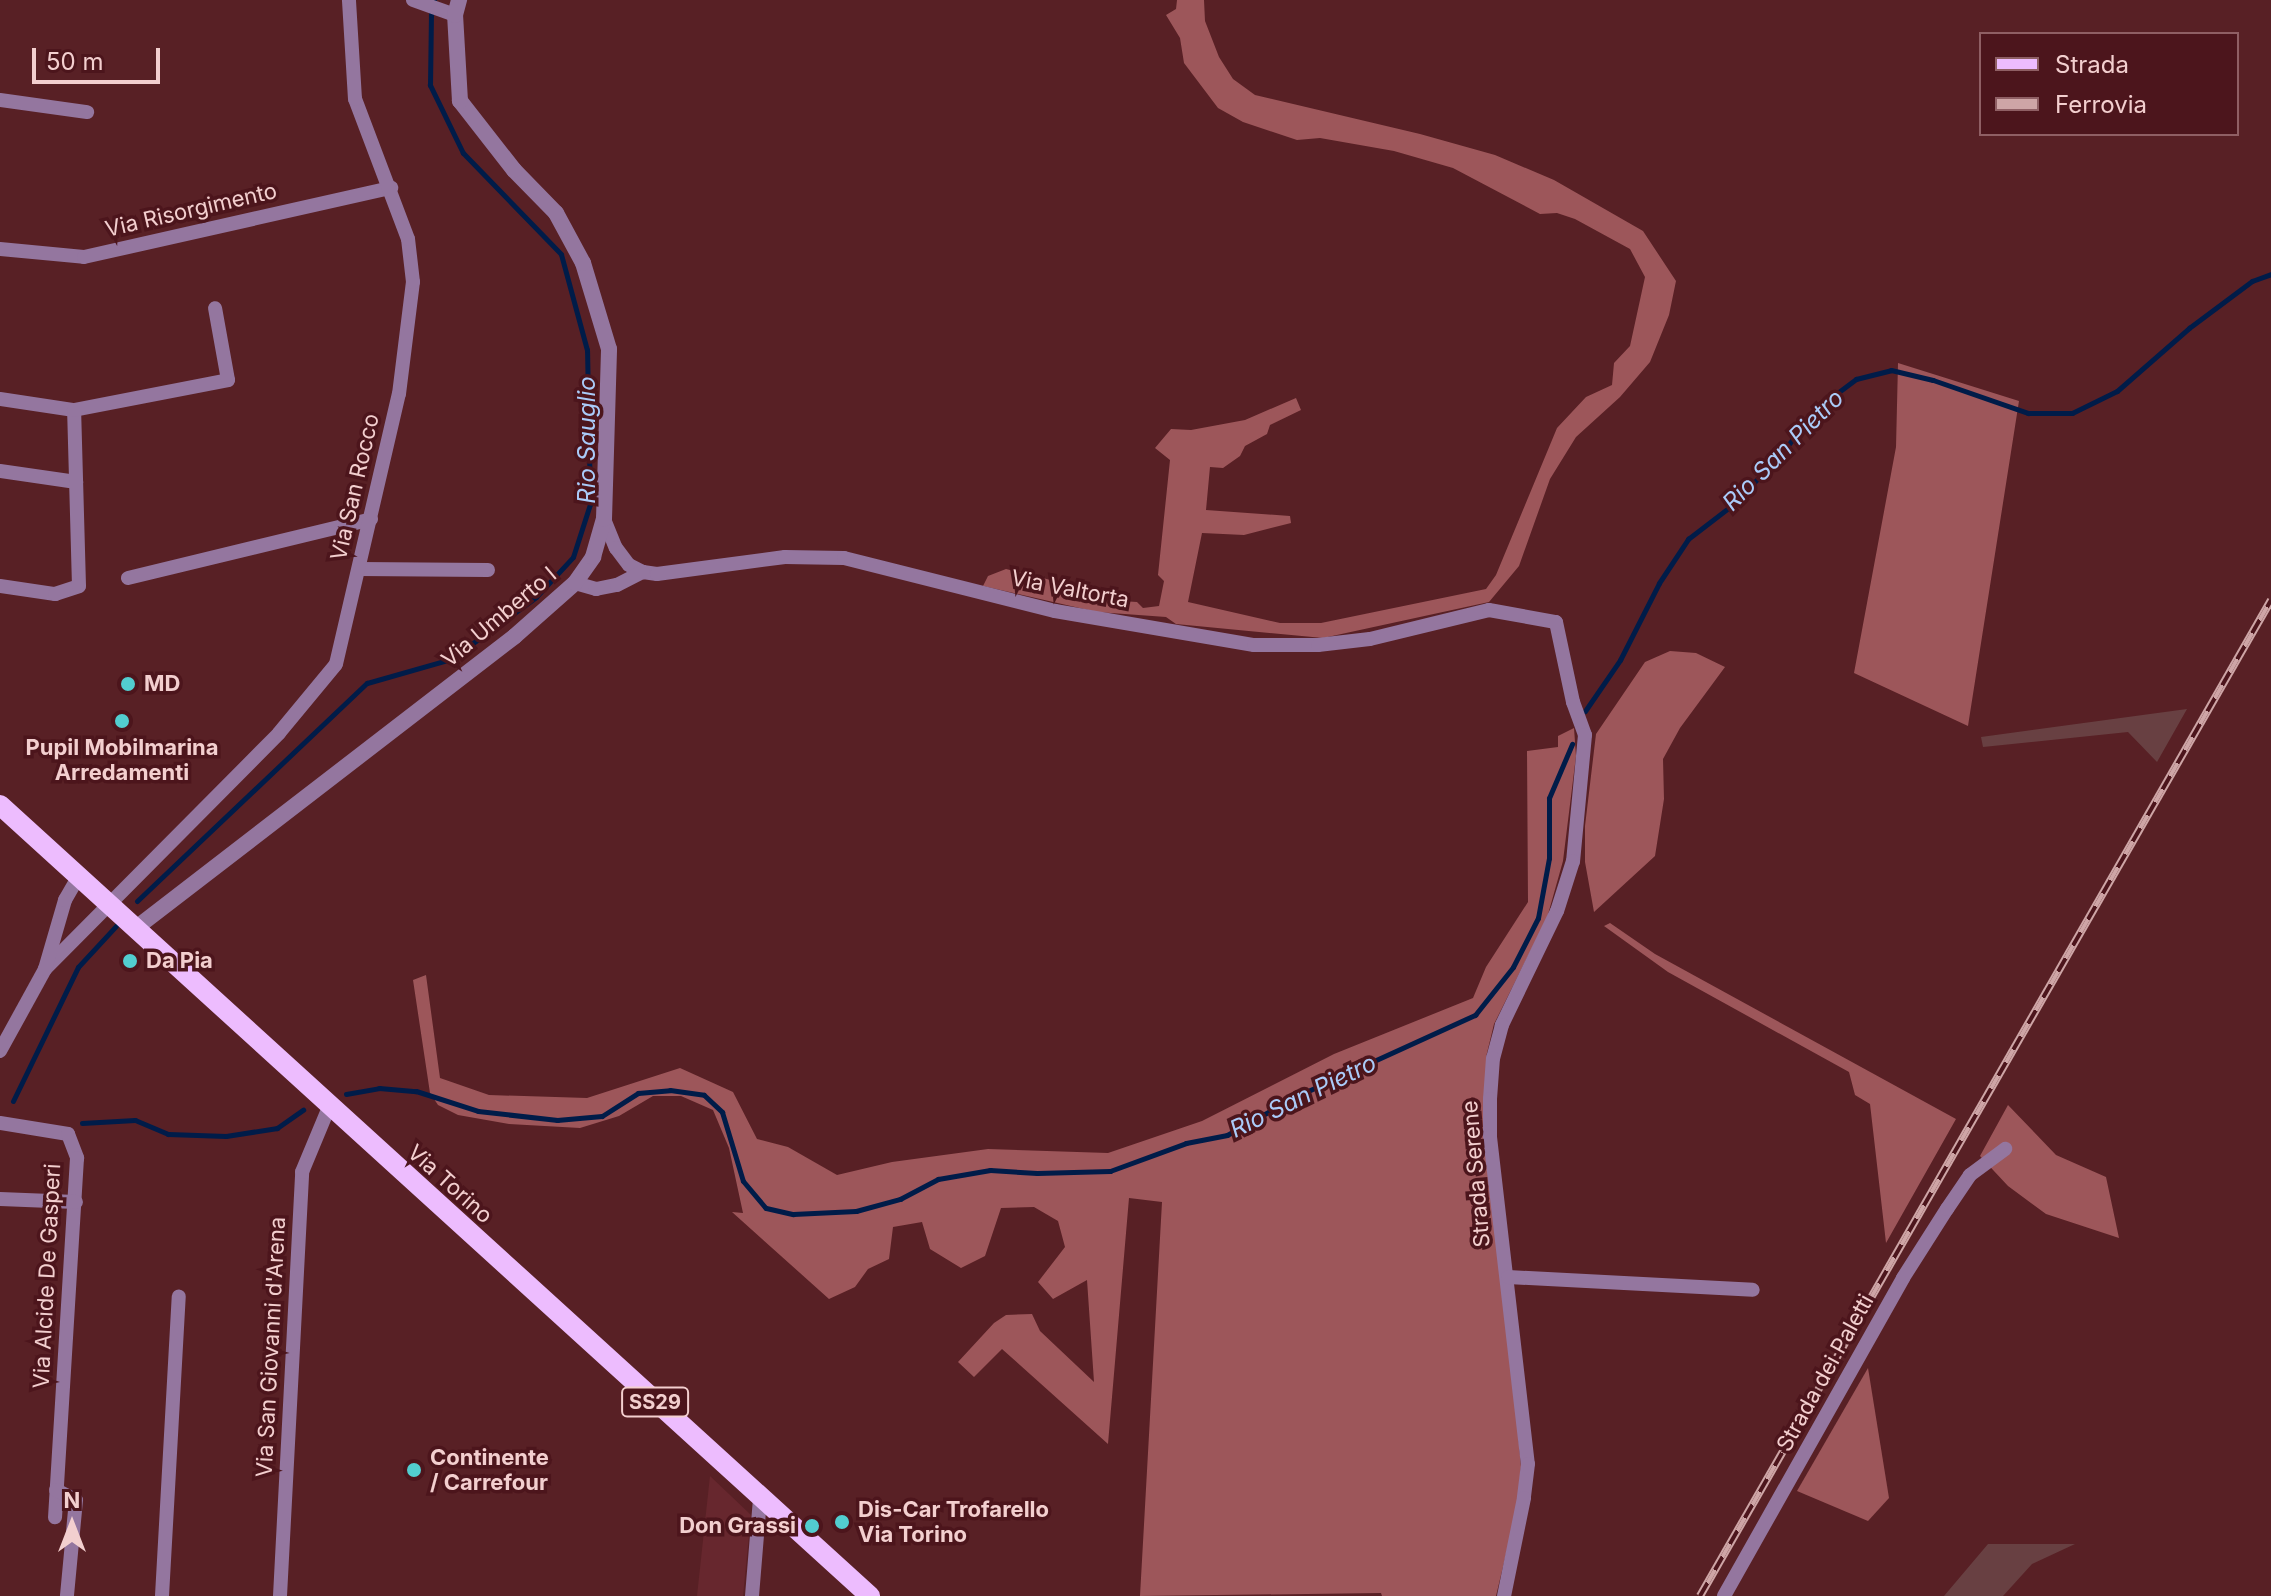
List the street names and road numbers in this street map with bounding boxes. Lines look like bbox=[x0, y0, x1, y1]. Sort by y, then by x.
street label: Via Risorgimento bbox=[103, 177, 279, 243]
street label: Via San Rocco bbox=[325, 411, 385, 563]
street label: Via Umberto I bbox=[436, 561, 562, 673]
street label: Via Valtorta bbox=[1009, 565, 1131, 613]
street label: Strada Serene bbox=[1456, 1099, 1496, 1249]
street label: Via Torino bbox=[402, 1139, 498, 1229]
street label: Via Alcide De Gasperi bbox=[28, 1163, 66, 1389]
street label: Via San Giovanni d'Arena bbox=[251, 1216, 291, 1478]
street label: Strada dei Paletti bbox=[1771, 1290, 1879, 1456]
road number: SS29 bbox=[621, 1386, 689, 1418]

